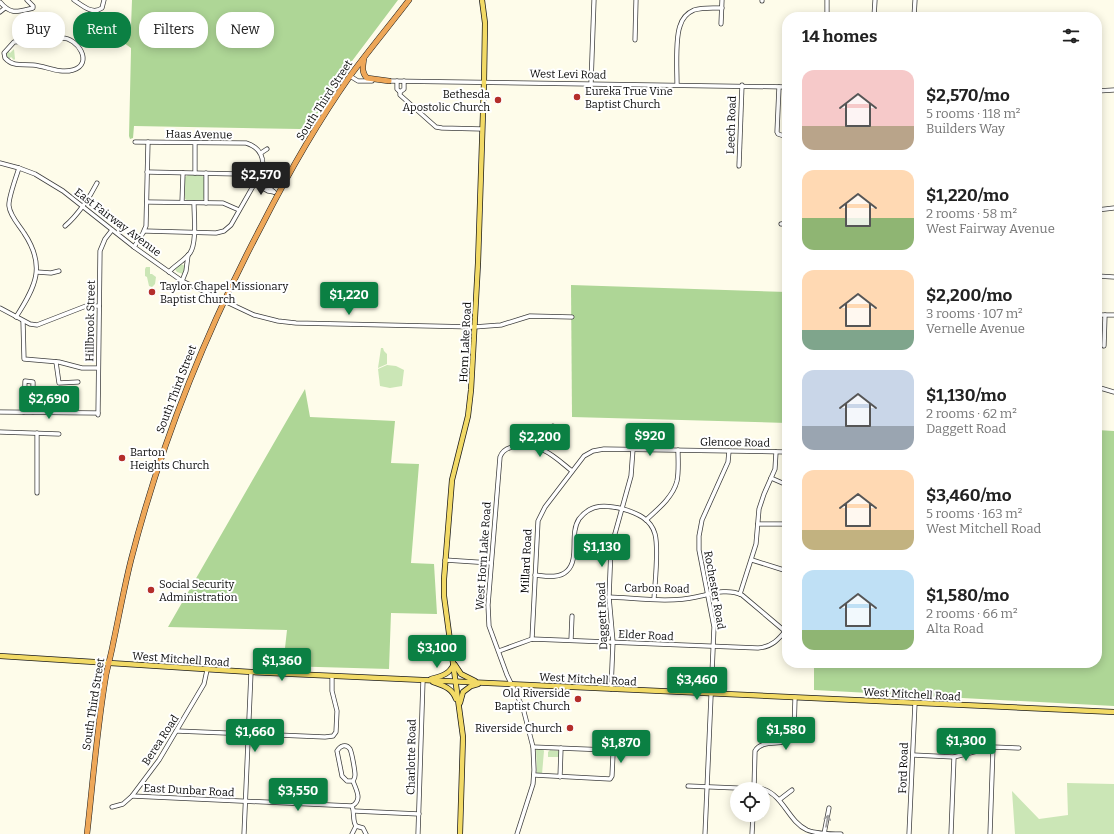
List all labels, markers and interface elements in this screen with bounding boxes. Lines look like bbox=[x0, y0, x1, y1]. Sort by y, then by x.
chip: Buy bbox=[12, 12, 65, 48]
chip: Rent bbox=[73, 12, 131, 48]
chip: Filters bbox=[139, 12, 208, 48]
chip: New bbox=[216, 12, 274, 48]
icon: filters bbox=[1060, 25, 1082, 47]
text: 14 homes bbox=[802, 26, 877, 47]
street label: South Third Street bbox=[294, 58, 355, 143]
street label: West Levi Road bbox=[530, 67, 607, 82]
place label: Eureka True Vine Baptist Church bbox=[585, 85, 673, 111]
text: $2,570/mo bbox=[926, 85, 1010, 106]
icon: home bbox=[834, 86, 882, 134]
place label: Bethesda Apostolic Church bbox=[403, 88, 490, 114]
marker: Eureka True Vine Baptist Church bbox=[572, 92, 582, 102]
marker: Bethesda Apostolic Church bbox=[493, 95, 503, 105]
street label: Leech Road bbox=[724, 95, 739, 154]
text: 5 rooms · 118 m² bbox=[926, 106, 1020, 121]
text: Builders Way bbox=[926, 121, 1005, 136]
street label: Haas Avenue bbox=[166, 127, 232, 142]
pin: $2,570 bbox=[228, 162, 294, 196]
text: $2,570 bbox=[241, 167, 281, 182]
text: $1,220/mo bbox=[926, 185, 1009, 206]
street label: East Fairway Avenue bbox=[72, 186, 164, 259]
icon: home bbox=[834, 186, 882, 234]
text: 2 rooms · 58 m² bbox=[926, 206, 1017, 221]
text: West Fairway Avenue bbox=[926, 221, 1055, 236]
street label: Hillbrook Street bbox=[83, 280, 98, 362]
place label: Taylor Chapel Missionary Baptist Church bbox=[160, 280, 289, 306]
pin: $1,220 bbox=[316, 282, 382, 316]
text: $2,200/mo bbox=[926, 285, 1012, 306]
icon: home bbox=[834, 286, 882, 334]
marker: Taylor Chapel Missionary Baptist Church bbox=[147, 287, 157, 297]
text: $1,220 bbox=[329, 287, 369, 302]
street label: Horn Lake Road bbox=[457, 301, 474, 383]
text: 3 rooms · 107 m² bbox=[926, 306, 1023, 321]
text: Vernelle Avenue bbox=[926, 321, 1025, 336]
street label: South Third Street bbox=[154, 343, 199, 435]
text: $1,130/mo bbox=[926, 385, 1007, 406]
pin: $2,690 bbox=[16, 386, 82, 420]
icon: home bbox=[834, 386, 882, 434]
text: $2,690 bbox=[28, 391, 70, 406]
text: 2 rooms · 62 m² bbox=[926, 406, 1017, 421]
text: Daggett Road bbox=[926, 421, 1006, 436]
pin: $920 bbox=[626, 423, 674, 457]
pin: $2,200 bbox=[507, 424, 573, 458]
text: $920 bbox=[634, 428, 666, 443]
text: $2,200 bbox=[519, 429, 561, 444]
street label: Glencoe Road bbox=[700, 435, 771, 450]
place label: Barton Heights Church bbox=[130, 446, 210, 472]
marker: Barton Heights Church bbox=[117, 453, 127, 463]
text: $3,460/mo bbox=[926, 485, 1012, 506]
icon: home bbox=[834, 486, 882, 534]
street label: West Horn Lake Road bbox=[473, 501, 494, 611]
text: 5 rooms · 163 m² bbox=[926, 506, 1022, 521]
text: West Mitchell Road bbox=[926, 521, 1041, 536]
street label: Millard Road bbox=[518, 528, 535, 594]
pin: $1,130 bbox=[569, 534, 635, 568]
text: $1,130 bbox=[583, 539, 621, 554]
street label: Rochester Road bbox=[701, 550, 728, 631]
place label: Social Security Administration bbox=[159, 578, 237, 604]
street label: Daggett Road bbox=[595, 581, 610, 650]
street label: Carbon Road bbox=[624, 581, 690, 596]
marker: Social Security Administration bbox=[146, 585, 156, 595]
text: $1,580/mo bbox=[926, 585, 1009, 606]
icon: home bbox=[834, 586, 882, 634]
text: 2 rooms · 66 m² bbox=[926, 606, 1018, 621]
text: Alta Road bbox=[926, 621, 984, 636]
street label: Elder Road bbox=[618, 628, 674, 643]
pin: $3,100 bbox=[404, 635, 470, 669]
text: $3,100 bbox=[417, 640, 457, 655]
pin: $1,360 bbox=[249, 648, 315, 682]
street label: West Mitchell Road bbox=[132, 650, 231, 669]
text: $1,360 bbox=[262, 653, 302, 668]
street label: South Third Street bbox=[80, 657, 107, 751]
pin: $3,460 bbox=[664, 667, 730, 701]
street label: West Mitchell Road bbox=[539, 670, 637, 689]
text: $3,460 bbox=[676, 672, 718, 687]
street label: West Mitchell Road bbox=[863, 685, 961, 704]
place label: Old Riverside Baptist Church bbox=[495, 687, 570, 713]
marker: Old Riverside Baptist Church bbox=[573, 694, 583, 704]
street label: Berea Road bbox=[139, 712, 182, 768]
pin: $1,580 bbox=[753, 717, 819, 751]
pin: $1,660 bbox=[222, 719, 288, 753]
street label: Charlotte Road bbox=[404, 719, 419, 795]
place label: Riverside Church bbox=[475, 722, 562, 735]
text: $1,580 bbox=[766, 722, 806, 737]
marker: Riverside Church bbox=[565, 723, 575, 733]
text: $1,660 bbox=[235, 724, 275, 739]
pin: $1,300 bbox=[933, 728, 999, 762]
pin: $1,870 bbox=[588, 730, 654, 764]
text: $1,300 bbox=[946, 733, 986, 748]
text: $1,870 bbox=[601, 735, 641, 750]
street label: Ford Road bbox=[896, 742, 911, 794]
pin: $3,550 bbox=[265, 778, 331, 812]
street label: East Dunbar Road bbox=[143, 782, 235, 799]
map controls bbox=[730, 782, 770, 822]
button: locate bbox=[730, 782, 770, 822]
text: $3,550 bbox=[278, 783, 318, 798]
one-way arrow bbox=[823, 814, 831, 827]

